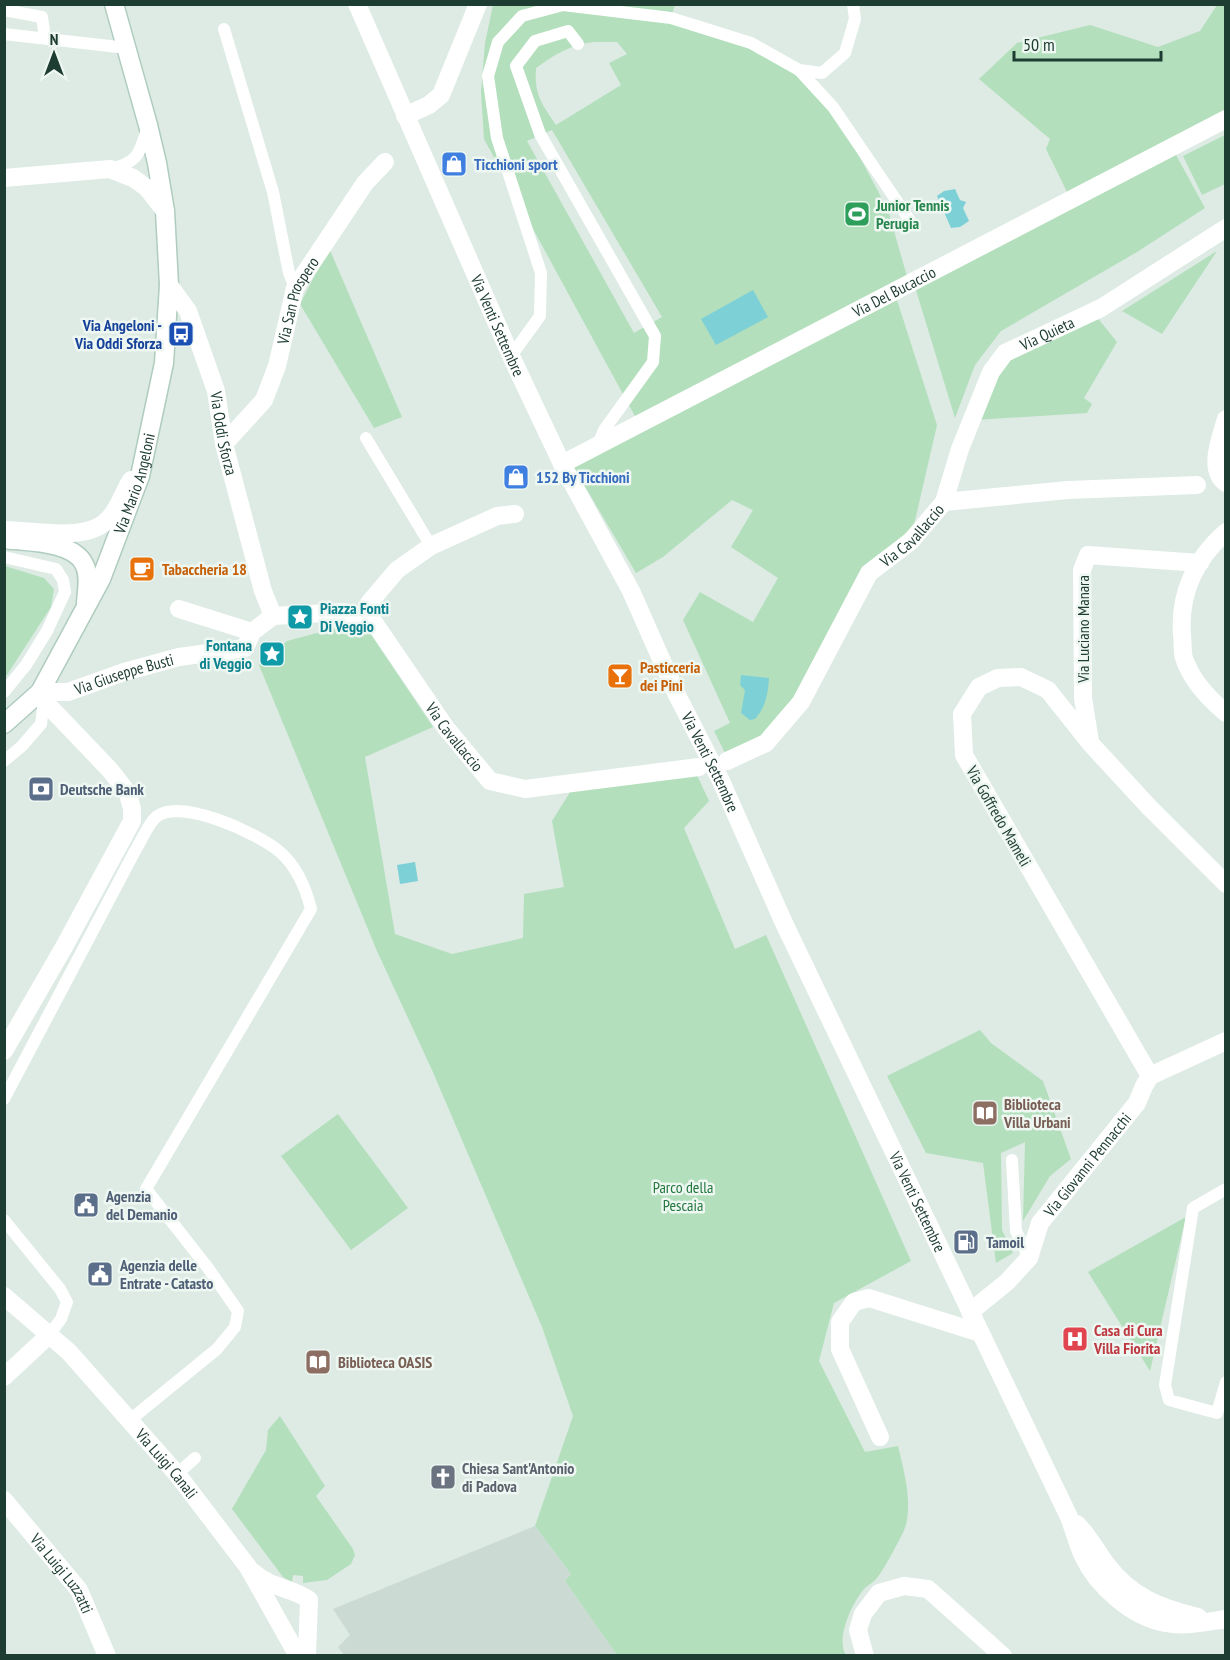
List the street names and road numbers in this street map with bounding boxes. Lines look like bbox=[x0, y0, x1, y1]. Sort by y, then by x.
street label: Via San Prospero bbox=[272, 253, 323, 347]
street label: Via Del Bucaccio bbox=[848, 262, 939, 322]
street label: Via Venti Settembre bbox=[466, 271, 529, 380]
street label: Via Quieta bbox=[1016, 312, 1077, 355]
street label: Via Oddi Sforza bbox=[206, 389, 242, 477]
street label: Via Mario Angeloni bbox=[109, 431, 159, 537]
street label: Via Cavallaccio bbox=[875, 500, 948, 572]
street label: Via Luciano Manara bbox=[1073, 575, 1093, 684]
street label: Via Giuseppe Busti bbox=[71, 649, 176, 699]
street label: Via Cavallaccio bbox=[421, 698, 488, 776]
street label: Via Venti Settembre bbox=[677, 708, 744, 815]
street label: Via Goffredo Mameli bbox=[962, 761, 1036, 870]
street label: Via Giovanni Pennacchi bbox=[1039, 1109, 1135, 1221]
street label: Via Venti Settembre bbox=[885, 1147, 950, 1255]
street label: Via Luigi Canali bbox=[131, 1424, 202, 1502]
street label: Via Luigi Luzzatti bbox=[25, 1529, 98, 1616]

